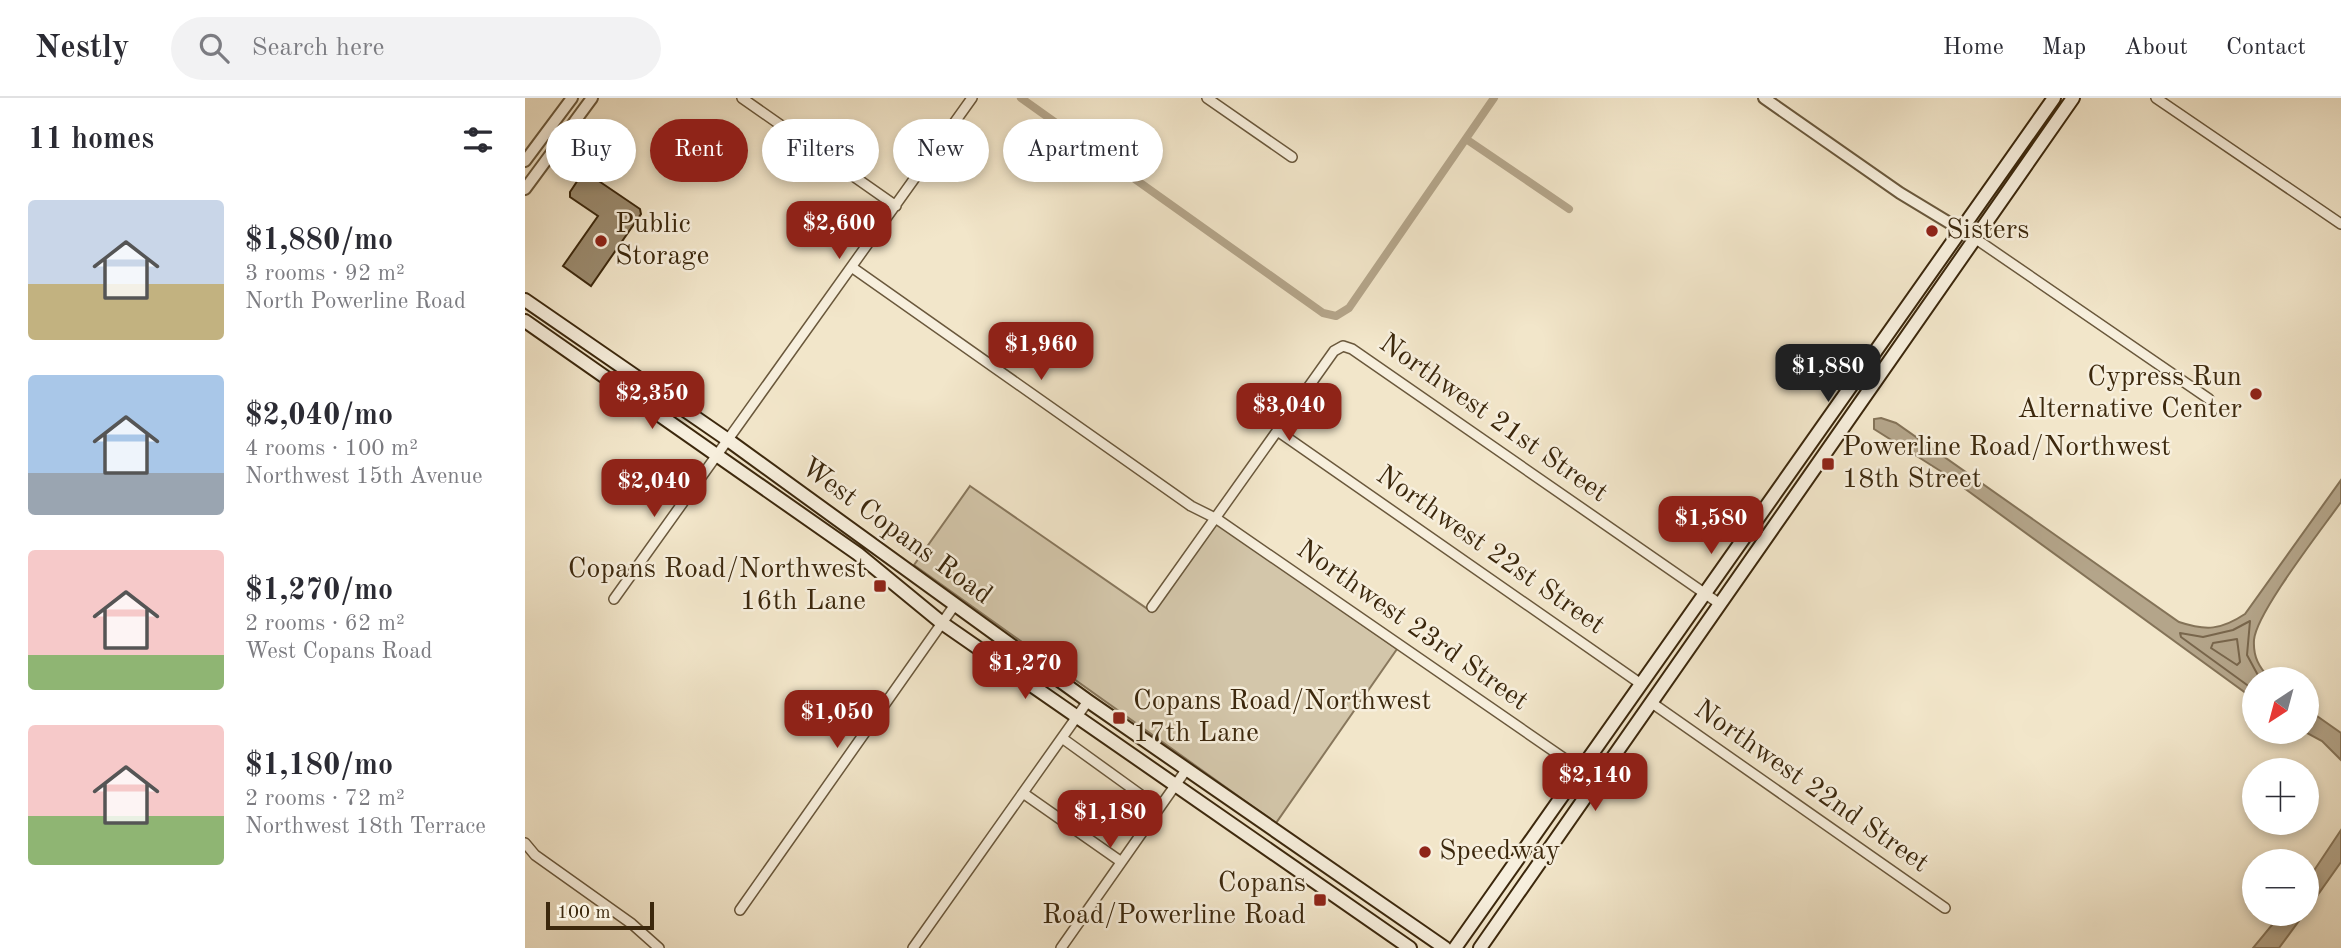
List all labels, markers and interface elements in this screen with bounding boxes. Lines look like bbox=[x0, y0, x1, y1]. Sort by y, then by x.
search box bbox=[171, 17, 661, 80]
icon: search bbox=[195, 29, 233, 67]
text: Nestly bbox=[35, 32, 129, 65]
text: Search here bbox=[251, 35, 385, 61]
text: Home bbox=[1943, 36, 2004, 60]
text: Map bbox=[2042, 36, 2086, 60]
text: About bbox=[2124, 36, 2188, 60]
text: Contact bbox=[2226, 36, 2306, 60]
chip: Buy bbox=[546, 119, 636, 182]
chip: Rent bbox=[650, 119, 748, 182]
chip: Filters bbox=[762, 119, 879, 182]
chip: New bbox=[893, 119, 989, 182]
chip: Apartment bbox=[1003, 119, 1163, 182]
icon: filters bbox=[459, 121, 497, 159]
text: 11 homes bbox=[28, 125, 154, 155]
pin: $2,600 bbox=[782, 202, 896, 261]
place label: Public Storage bbox=[615, 211, 709, 271]
text: $2,600 bbox=[802, 212, 876, 235]
place label: Sisters bbox=[1946, 217, 2029, 245]
marker: Sisters bbox=[1924, 223, 1940, 239]
text: $1,880/mo bbox=[245, 226, 393, 256]
icon: home bbox=[84, 228, 168, 312]
marker: Public Storage bbox=[593, 233, 609, 249]
text: 3 rooms · 92 m² bbox=[245, 262, 405, 285]
text: North Powerline Road bbox=[245, 290, 466, 313]
pin: $1,960 bbox=[984, 322, 1098, 382]
street label: Northwest 21st Street bbox=[1374, 330, 1612, 508]
text: $1,960 bbox=[1004, 333, 1078, 356]
pin: $1,880 bbox=[1771, 344, 1885, 404]
text: $1,880 bbox=[1791, 355, 1865, 378]
place label: Cypress Run Alternative Center bbox=[2017, 364, 2242, 424]
pin: $2,350 bbox=[595, 372, 709, 431]
text: $2,350 bbox=[615, 382, 689, 405]
pin: $3,040 bbox=[1232, 384, 1346, 443]
marker: Cypress Run Alternative Center bbox=[2248, 386, 2264, 402]
text: $3,040 bbox=[1252, 394, 1326, 417]
text: $2,040/mo bbox=[245, 401, 393, 431]
icon: home bbox=[84, 403, 168, 487]
place label: Powerline Road/Northwest 18th Street bbox=[1842, 434, 2171, 494]
text: 4 rooms · 100 m² bbox=[245, 437, 418, 460]
street label: West Copans Road bbox=[795, 454, 997, 610]
marker: Powerline Road/Northwest 18th Street bbox=[1820, 456, 1836, 472]
pin: $2,040 bbox=[597, 460, 711, 519]
street label: Northwest 22st Street bbox=[1371, 462, 1609, 640]
text: Northwest 15th Avenue bbox=[245, 465, 483, 488]
text: $2,040 bbox=[617, 470, 691, 493]
pin: $1,580 bbox=[1654, 496, 1768, 556]
text: $1,580 bbox=[1674, 507, 1748, 530]
street label: Northwest 23rd Street bbox=[1291, 535, 1533, 717]
place label: Copans Road/Northwest 16th Lane bbox=[568, 556, 866, 616]
text: $1,270/mo bbox=[245, 576, 393, 606]
icon: home bbox=[84, 578, 168, 662]
marker: Copans Road/Northwest 16th Lane bbox=[872, 578, 888, 594]
text: 2 rooms · 62 m² bbox=[245, 612, 405, 635]
text: West Copans Road bbox=[245, 640, 433, 663]
pin: $1,270 bbox=[968, 642, 1082, 701]
text: $1,270 bbox=[988, 652, 1062, 675]
north arrow bbox=[2242, 667, 2319, 744]
map controls bbox=[2242, 667, 2319, 926]
place label: Copans Road/Northwest 17th Lane bbox=[1133, 688, 1431, 748]
pin: $1,050 bbox=[780, 690, 894, 750]
street label: Northwest 22nd Street bbox=[1689, 695, 1933, 879]
text: $1,050 bbox=[800, 701, 874, 724]
marker: Copans Road/Northwest 17th Lane bbox=[1111, 710, 1127, 726]
text: $1,180/mo bbox=[245, 751, 393, 781]
icon: home bbox=[84, 753, 168, 837]
pin: $2,140 bbox=[1538, 754, 1652, 813]
button: + bbox=[2242, 758, 2319, 835]
text: $2,140 bbox=[1558, 764, 1632, 787]
text: 2 rooms · 72 m² bbox=[245, 787, 405, 810]
pin: $1,180 bbox=[1053, 790, 1167, 850]
text: $1,180 bbox=[1073, 801, 1147, 824]
text: Northwest 18th Terrace bbox=[245, 815, 486, 838]
place label: Speedway bbox=[1439, 838, 1560, 866]
marker: Speedway bbox=[1417, 844, 1433, 860]
button: − bbox=[2242, 849, 2319, 926]
place label: Copans Road/Powerline Road bbox=[1042, 870, 1306, 930]
marker: Copans Road/Powerline Road bbox=[1312, 892, 1328, 908]
scale bar bbox=[546, 899, 655, 931]
text: 100 m bbox=[557, 904, 610, 923]

